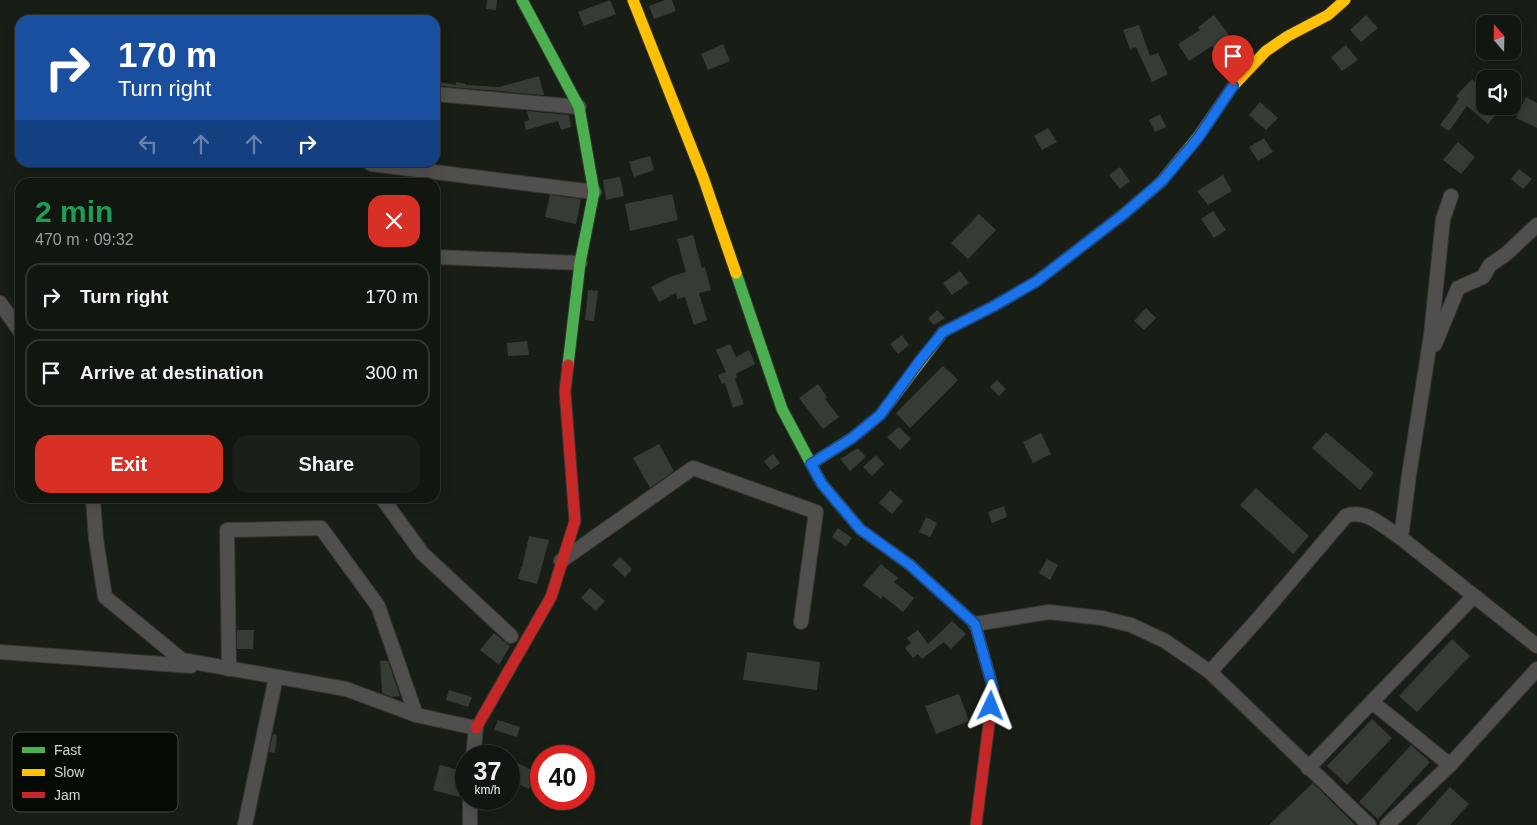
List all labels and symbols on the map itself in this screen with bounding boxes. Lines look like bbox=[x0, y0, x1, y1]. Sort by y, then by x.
north arrow bbox=[1476, 15, 1521, 60]
pin bbox=[1212, 35, 1254, 86]
position arrow bbox=[964, 679, 1016, 731]
legend bbox=[12, 732, 178, 812]
text: Fast bbox=[54, 742, 81, 758]
speed limit sign: 40 bbox=[530, 745, 595, 810]
text: Slow bbox=[54, 764, 85, 780]
text: Jam bbox=[54, 787, 80, 803]

